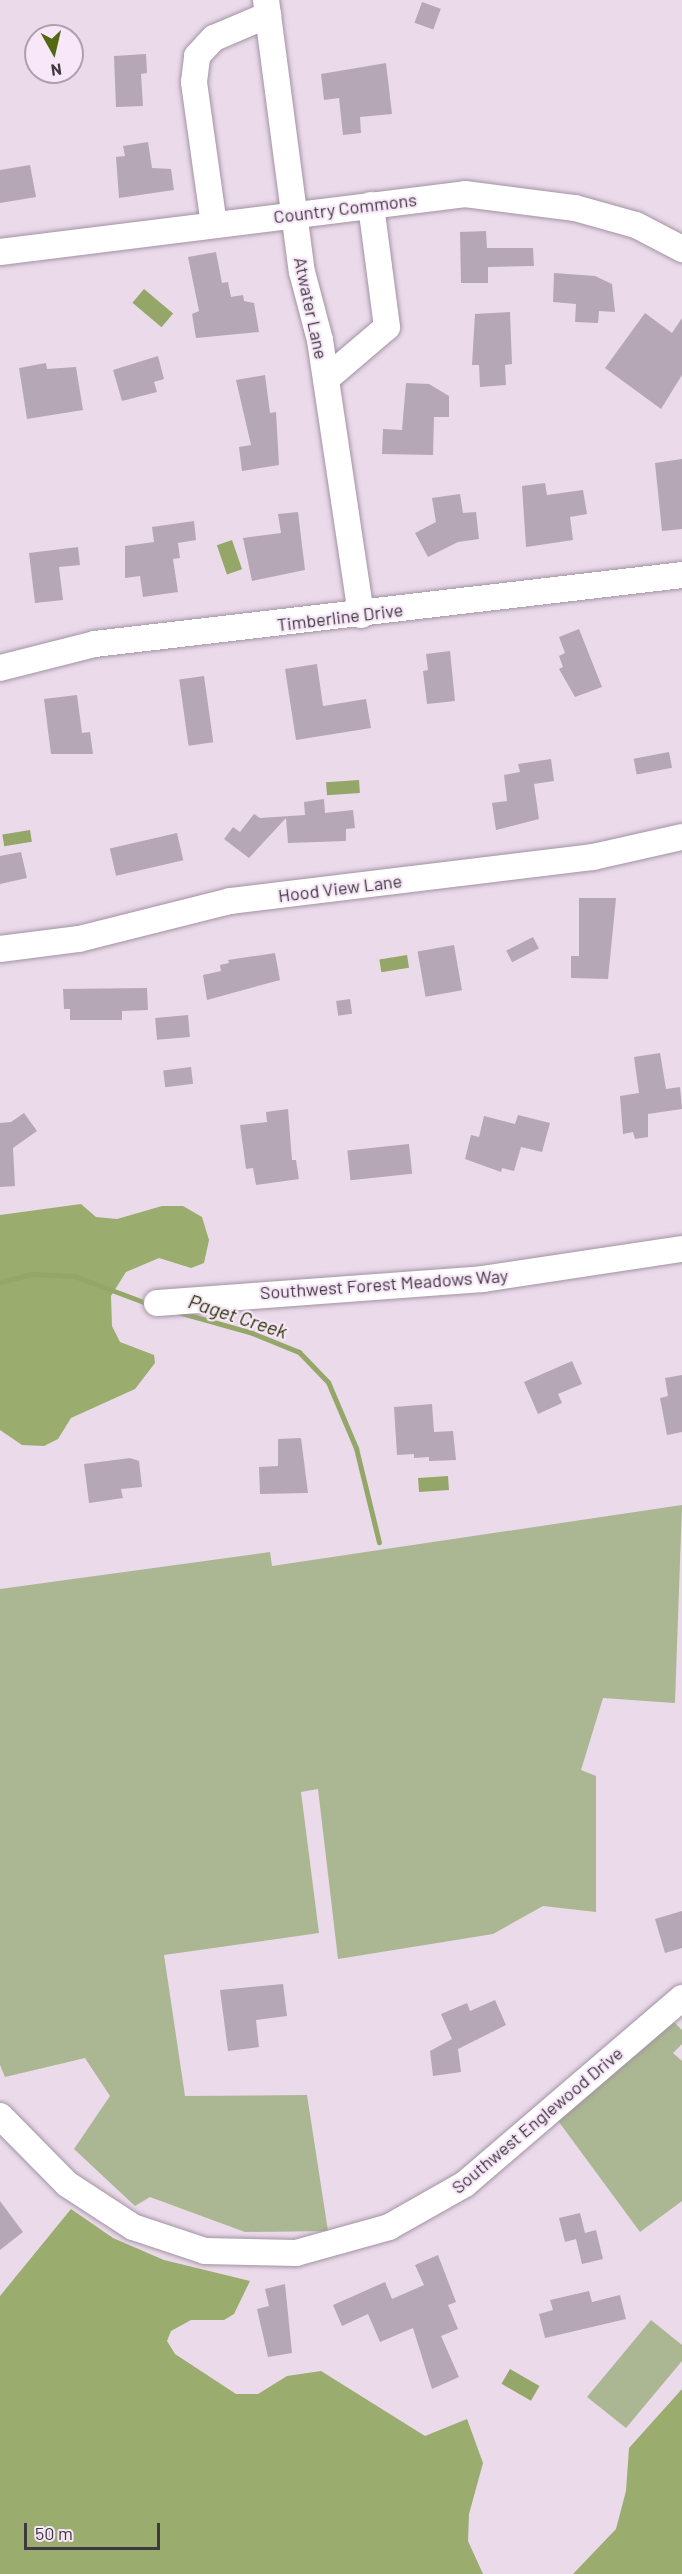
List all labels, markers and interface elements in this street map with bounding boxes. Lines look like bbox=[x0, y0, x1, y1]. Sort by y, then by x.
north arrow bbox=[24, 24, 84, 84]
text: N bbox=[50, 60, 63, 80]
street label: Country Commons bbox=[272, 188, 418, 228]
street label: Atwater Lane bbox=[290, 255, 332, 361]
street label: Timberline Drive bbox=[276, 599, 404, 635]
street label: Hood View Lane bbox=[277, 870, 403, 906]
street label: Southwest Forest Meadows Way bbox=[259, 1265, 509, 1303]
water label: Paget Creek bbox=[186, 1289, 290, 1343]
street label: Southwest Englewood Drive bbox=[447, 2042, 627, 2198]
scale bar bbox=[27, 2511, 164, 2549]
text: 50 m bbox=[35, 2522, 73, 2544]

